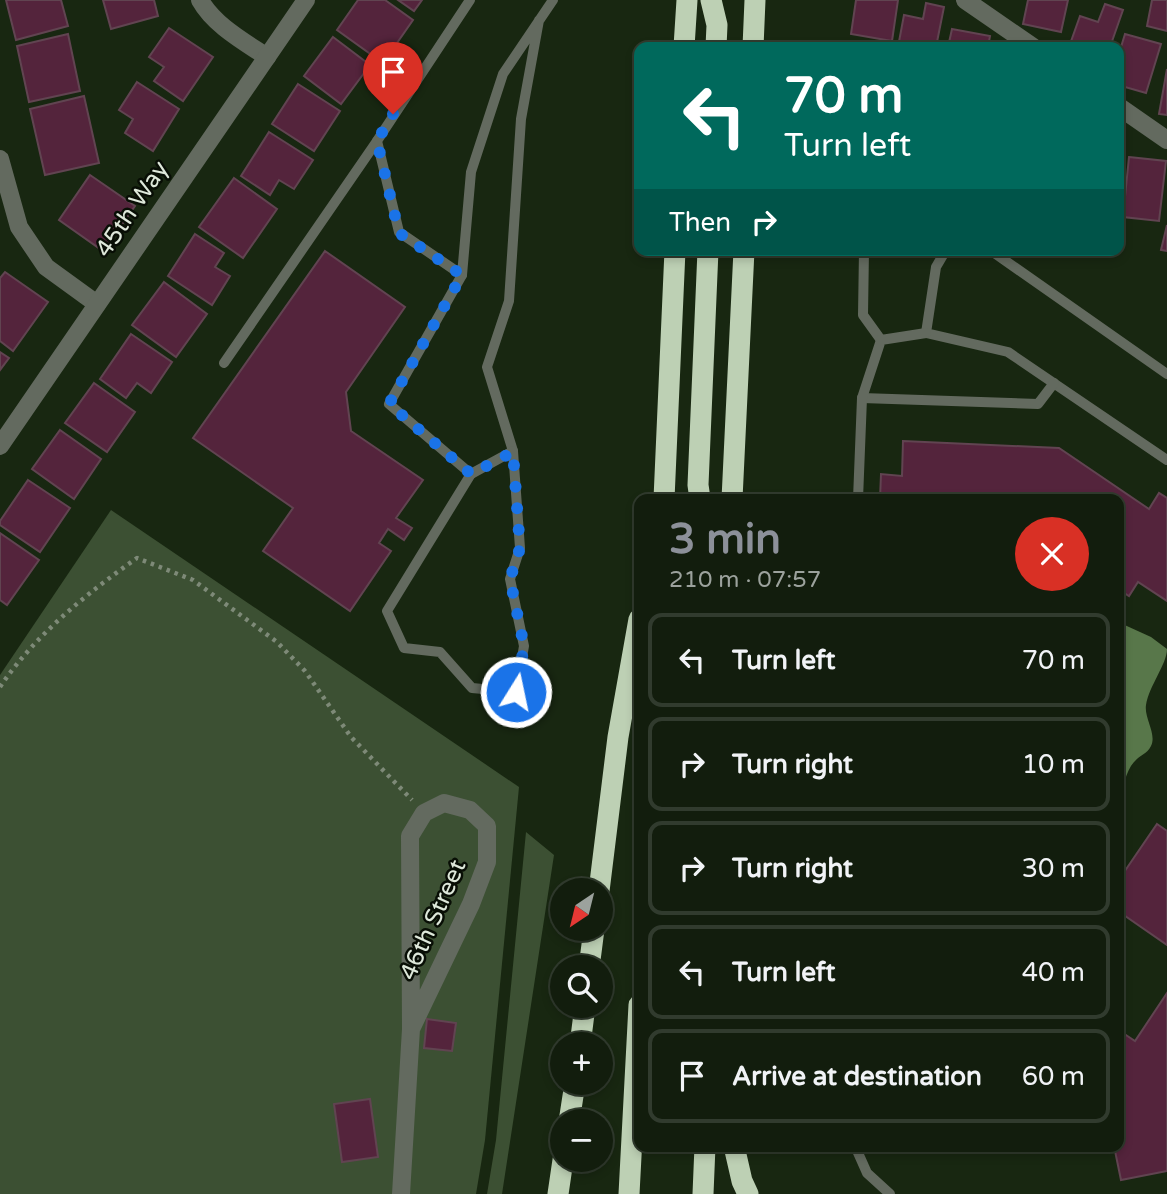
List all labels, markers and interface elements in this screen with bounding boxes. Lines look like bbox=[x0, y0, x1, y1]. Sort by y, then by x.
pin bbox=[363, 42, 423, 114]
icon: arrive bbox=[374, 53, 412, 91]
text: 70 m bbox=[784, 67, 903, 126]
icon: left bbox=[669, 70, 760, 161]
text: Turn left bbox=[784, 127, 911, 165]
street label: 45th Way bbox=[89, 155, 175, 263]
icon: right bbox=[745, 203, 783, 241]
text: Then bbox=[669, 207, 731, 238]
text: 3 min bbox=[669, 514, 781, 565]
button: close bbox=[1015, 517, 1089, 591]
text: 210 m · 07:57 bbox=[669, 566, 821, 594]
icon: left bbox=[673, 641, 711, 679]
text: Turn left bbox=[732, 645, 835, 676]
text: 70 m bbox=[1022, 645, 1085, 676]
position arrow bbox=[479, 655, 553, 729]
icon: right bbox=[673, 745, 711, 783]
text: Turn right bbox=[732, 749, 853, 780]
text: 10 m bbox=[1022, 749, 1085, 780]
icon: right bbox=[673, 849, 711, 887]
text: Turn right bbox=[732, 853, 853, 884]
text: 30 m bbox=[1022, 853, 1085, 884]
street label: 46th Street bbox=[394, 855, 472, 985]
north arrow bbox=[550, 878, 612, 942]
map controls bbox=[550, 878, 613, 1172]
icon: left bbox=[673, 953, 711, 991]
button: search bbox=[550, 955, 613, 1018]
text: Turn left bbox=[732, 957, 835, 988]
text: 40 m bbox=[1022, 957, 1085, 988]
button: + bbox=[550, 1032, 613, 1095]
icon: arrive bbox=[673, 1057, 711, 1095]
text: Arrive at destination bbox=[732, 1061, 982, 1092]
text: 60 m bbox=[1022, 1061, 1085, 1092]
button: − bbox=[550, 1109, 613, 1172]

